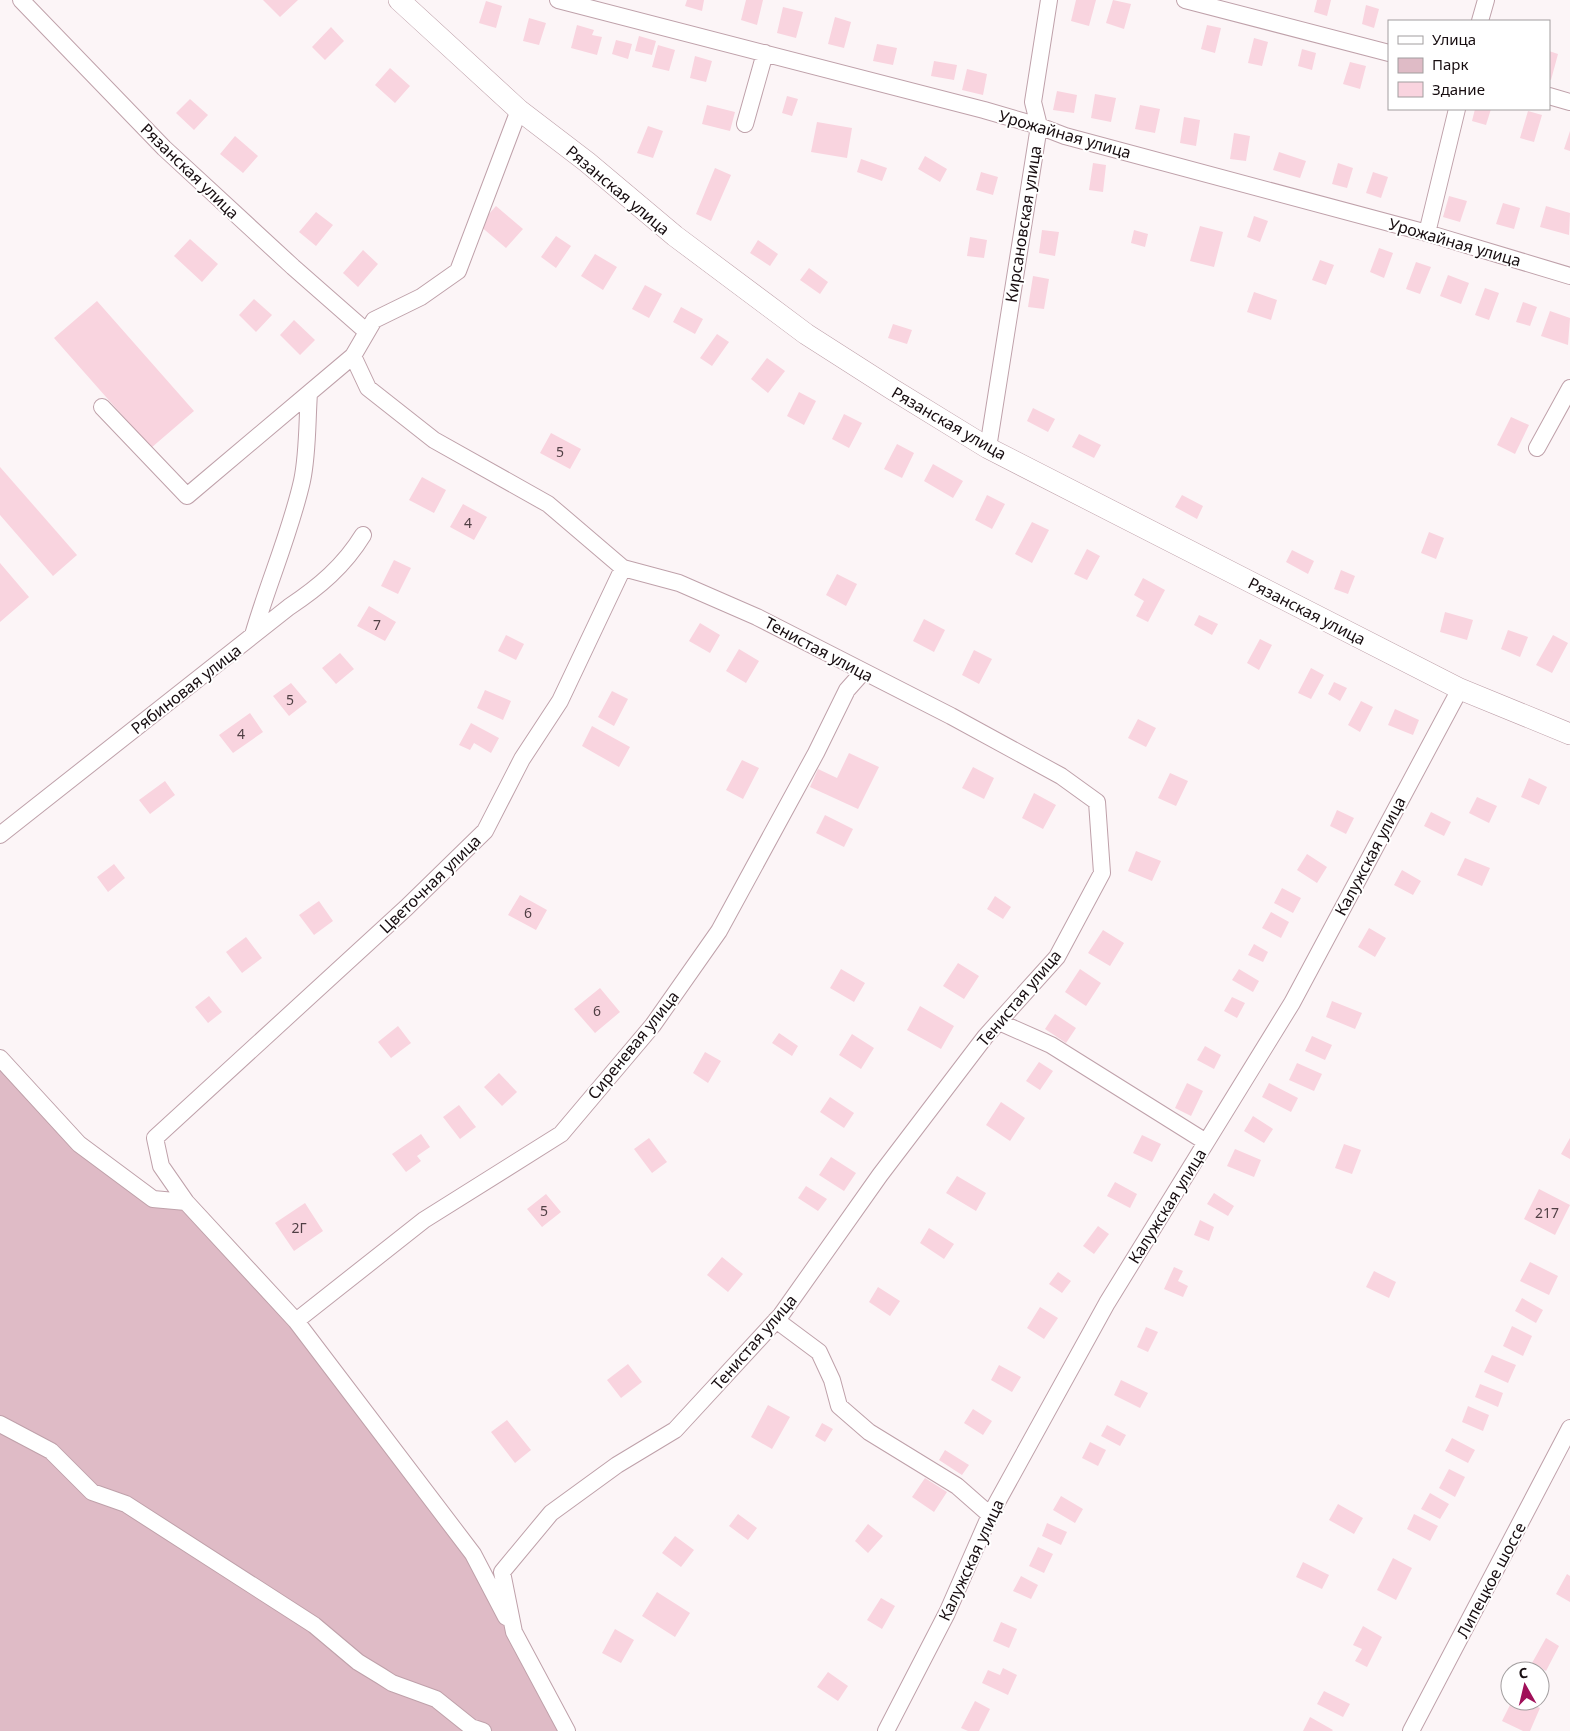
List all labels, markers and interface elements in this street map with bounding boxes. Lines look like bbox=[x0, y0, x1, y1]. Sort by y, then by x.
legend bbox=[1388, 20, 1550, 110]
text: Улица bbox=[1432, 29, 1476, 49]
text: Парк bbox=[1432, 54, 1468, 74]
text: Здание bbox=[1432, 79, 1485, 99]
street label: Урожайная улица bbox=[996, 105, 1134, 163]
street label: Рязанская улица bbox=[136, 118, 244, 224]
street label: Рязанская улица bbox=[562, 140, 674, 240]
street label: Кирсановская улица bbox=[1000, 144, 1046, 304]
street label: Урожайная улица bbox=[1386, 213, 1524, 271]
street label: Рязанская улица bbox=[888, 381, 1010, 465]
house number: 5 bbox=[556, 442, 564, 461]
house number: 4 bbox=[464, 513, 472, 532]
street label: Рязанская улица bbox=[1245, 572, 1369, 650]
street label: Тенистая улица bbox=[761, 611, 877, 687]
house number: 7 bbox=[373, 615, 381, 634]
street label: Рябиновая улица bbox=[126, 639, 246, 739]
house number: 5 bbox=[286, 690, 294, 709]
house number: 4 bbox=[237, 724, 245, 743]
street label: Калужская улица bbox=[1329, 793, 1411, 919]
street label: Цветочная улица bbox=[375, 830, 485, 938]
house number: 6 bbox=[524, 903, 532, 922]
street label: Тенистая улица bbox=[972, 945, 1066, 1051]
street label: Сиреневая улица bbox=[582, 986, 684, 1104]
house number: 6 bbox=[593, 1001, 601, 1020]
street label: Калужская улица bbox=[1123, 1144, 1211, 1268]
house number: 5 bbox=[540, 1201, 548, 1220]
house number: 217 bbox=[1535, 1203, 1559, 1222]
house number: 2Г bbox=[291, 1218, 307, 1237]
street label: Тенистая улица bbox=[706, 1290, 802, 1394]
street label: Калужская улица bbox=[933, 1496, 1009, 1624]
street label: Липецкое шоссе bbox=[1451, 1518, 1531, 1642]
north arrow bbox=[1500, 1661, 1550, 1711]
text: С bbox=[1517, 1663, 1529, 1683]

